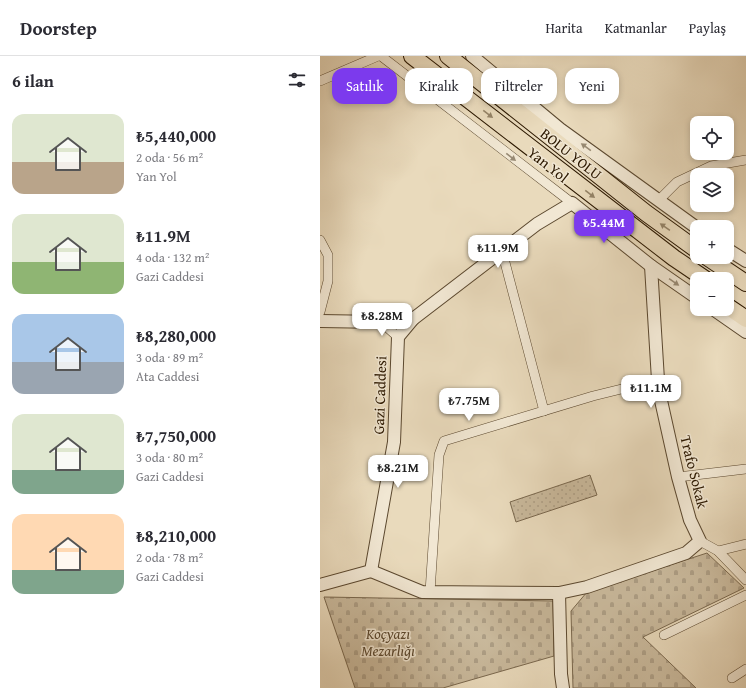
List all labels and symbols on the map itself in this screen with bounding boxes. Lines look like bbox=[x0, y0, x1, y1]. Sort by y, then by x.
one-way arrow bbox=[482, 110, 493, 118]
street label: BOLU YOLU bbox=[536, 123, 607, 184]
street label: Yan Yol bbox=[523, 142, 573, 187]
one-way arrow bbox=[580, 143, 591, 152]
one-way arrow bbox=[506, 152, 517, 161]
one-way arrow bbox=[585, 189, 596, 198]
pin: ₺5.44M bbox=[571, 210, 637, 244]
one-way arrow bbox=[660, 223, 671, 231]
pin: ₺11.9M bbox=[465, 235, 531, 269]
one-way arrow bbox=[669, 278, 679, 286]
pin: ₺8.28M bbox=[349, 303, 415, 337]
street label: Gazi Caddesi bbox=[368, 355, 391, 435]
pin: ₺11.1M bbox=[618, 375, 684, 409]
pin: ₺7.75M bbox=[436, 388, 502, 422]
street label: Trafo Sokak bbox=[675, 433, 714, 511]
pin: ₺8.21M bbox=[365, 455, 431, 489]
park label: Koçyazı Mezarlığı bbox=[361, 623, 415, 661]

